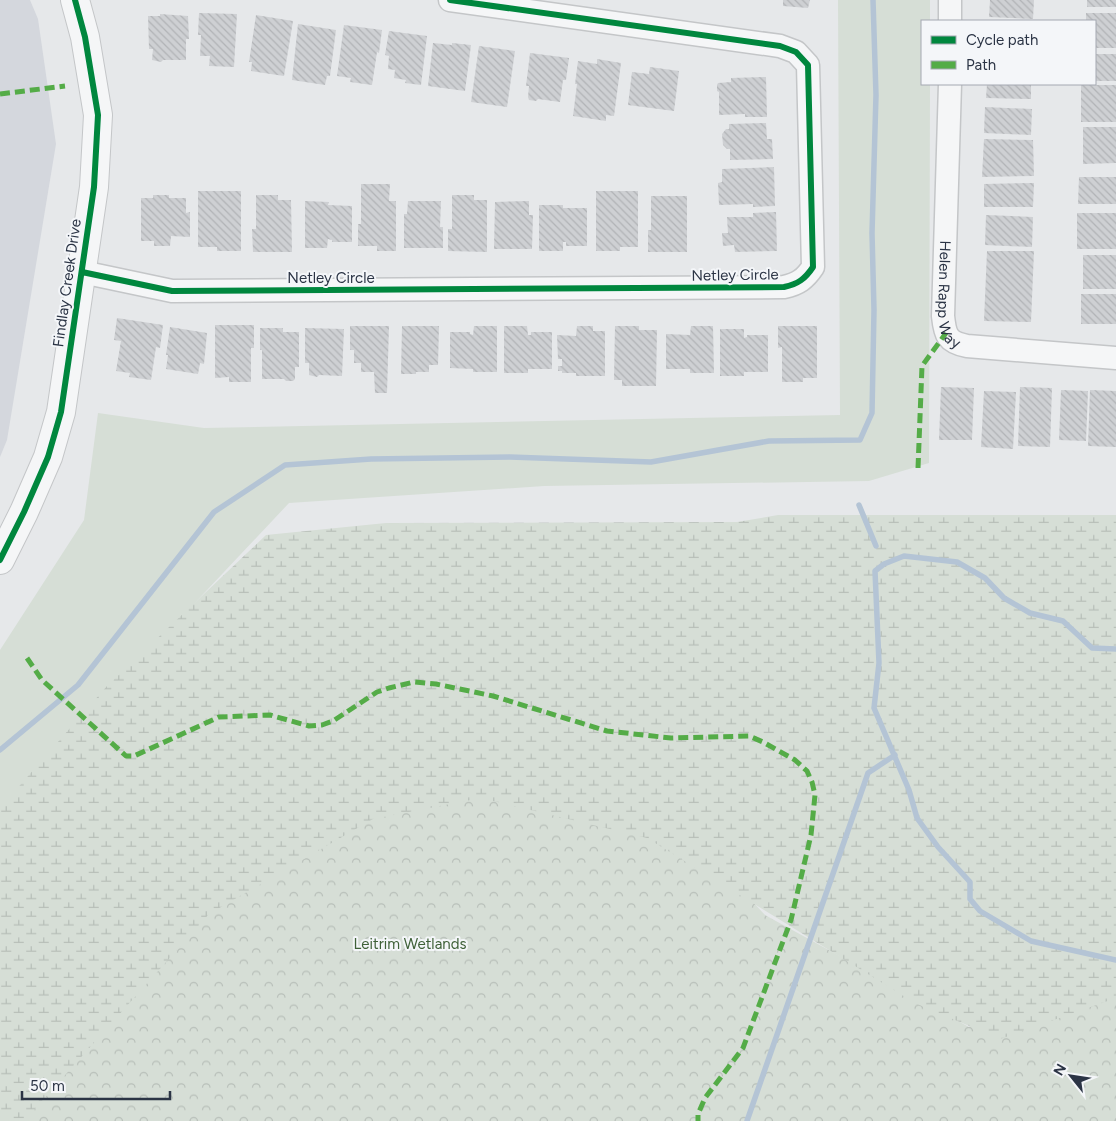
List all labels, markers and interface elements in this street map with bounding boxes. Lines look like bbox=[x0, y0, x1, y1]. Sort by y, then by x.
legend bbox=[921, 20, 1096, 85]
text: Cycle path bbox=[966, 31, 1038, 49]
text: Path bbox=[966, 56, 996, 74]
street label: Findlay Creek Drive bbox=[49, 218, 85, 348]
street label: Helen Rapp Way bbox=[934, 240, 963, 353]
street label: Netley Circle bbox=[691, 265, 779, 285]
street label: Netley Circle bbox=[287, 269, 375, 287]
park label: Leitrim Wetlands bbox=[354, 935, 466, 953]
north arrow bbox=[1046, 1051, 1096, 1101]
text: N bbox=[1050, 1061, 1070, 1079]
scale bar bbox=[22, 1068, 170, 1100]
text: 50 m bbox=[30, 1077, 65, 1095]

